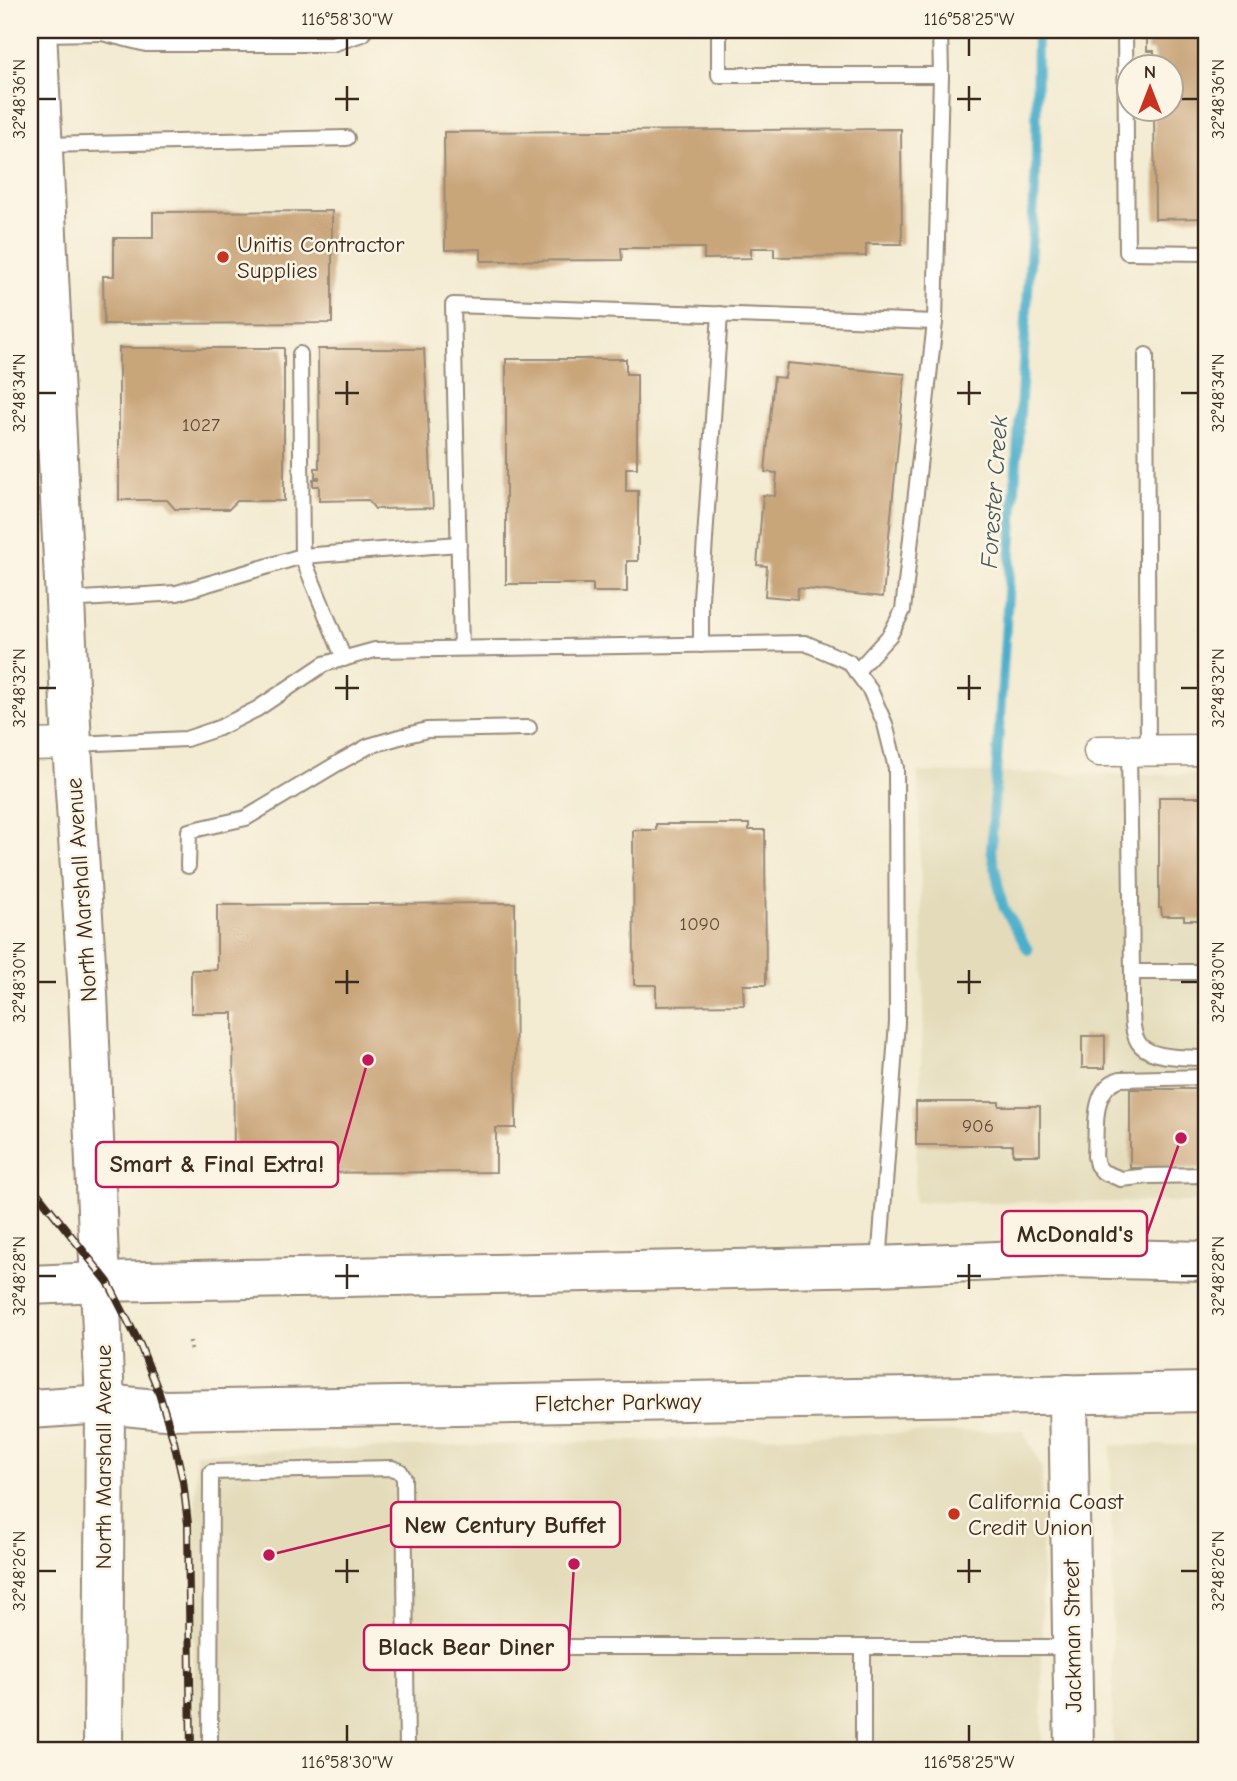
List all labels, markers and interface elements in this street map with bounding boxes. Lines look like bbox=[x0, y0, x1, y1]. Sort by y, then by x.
text: 116°58'30"W bbox=[301, 9, 393, 30]
text: 116°58'25"W bbox=[924, 9, 1015, 30]
north arrow bbox=[1114, 52, 1184, 122]
text: 32°48'36"N bbox=[9, 59, 30, 139]
text: 32°48'36"N bbox=[1208, 59, 1229, 139]
text: N bbox=[1144, 61, 1156, 83]
place label: Unitis Contractor Supplies bbox=[237, 231, 405, 284]
marker: Unitis Contractor Supplies bbox=[215, 249, 231, 265]
text: 32°48'34"N bbox=[9, 353, 30, 433]
text: 32°48'34"N bbox=[1208, 353, 1229, 433]
house number: 1027 bbox=[182, 414, 220, 436]
water label: Forester Creek bbox=[975, 414, 1013, 569]
text: 32°48'32"N bbox=[9, 648, 30, 728]
text: 32°48'32"N bbox=[1208, 648, 1229, 728]
street label: North Marshall Avenue bbox=[60, 777, 103, 1003]
house number: 1090 bbox=[680, 913, 720, 935]
text: 32°48'30"N bbox=[9, 941, 30, 1023]
text: 32°48'30"N bbox=[1208, 941, 1229, 1023]
house number: 906 bbox=[962, 1115, 994, 1137]
callout: Smart & Final Extra! bbox=[96, 1142, 338, 1187]
text: Smart & Final Extra! bbox=[110, 1150, 324, 1178]
callout: McDonald's bbox=[1002, 1211, 1147, 1256]
text: McDonald's bbox=[1017, 1220, 1133, 1248]
text: 32°48'28"N bbox=[9, 1236, 30, 1316]
text: 32°48'28"N bbox=[1208, 1236, 1229, 1316]
street label: North Marshall Avenue bbox=[90, 1345, 117, 1569]
street label: Fletcher Parkway bbox=[534, 1388, 702, 1417]
place label: California Coast Credit Union bbox=[968, 1488, 1125, 1541]
callout: New Century Buffet bbox=[391, 1502, 620, 1547]
marker: California Coast Credit Union bbox=[946, 1506, 962, 1522]
text: New Century Buffet bbox=[404, 1511, 607, 1539]
text: 32°48'26"N bbox=[9, 1531, 30, 1611]
text: 32°48'26"N bbox=[1208, 1531, 1229, 1611]
street label: Jackman Street bbox=[1058, 1558, 1087, 1713]
callout: Black Bear Diner bbox=[364, 1625, 569, 1670]
text: Black Bear Diner bbox=[378, 1633, 554, 1661]
text: 116°58'30"W bbox=[301, 1752, 393, 1773]
text: 116°58'25"W bbox=[924, 1752, 1015, 1773]

